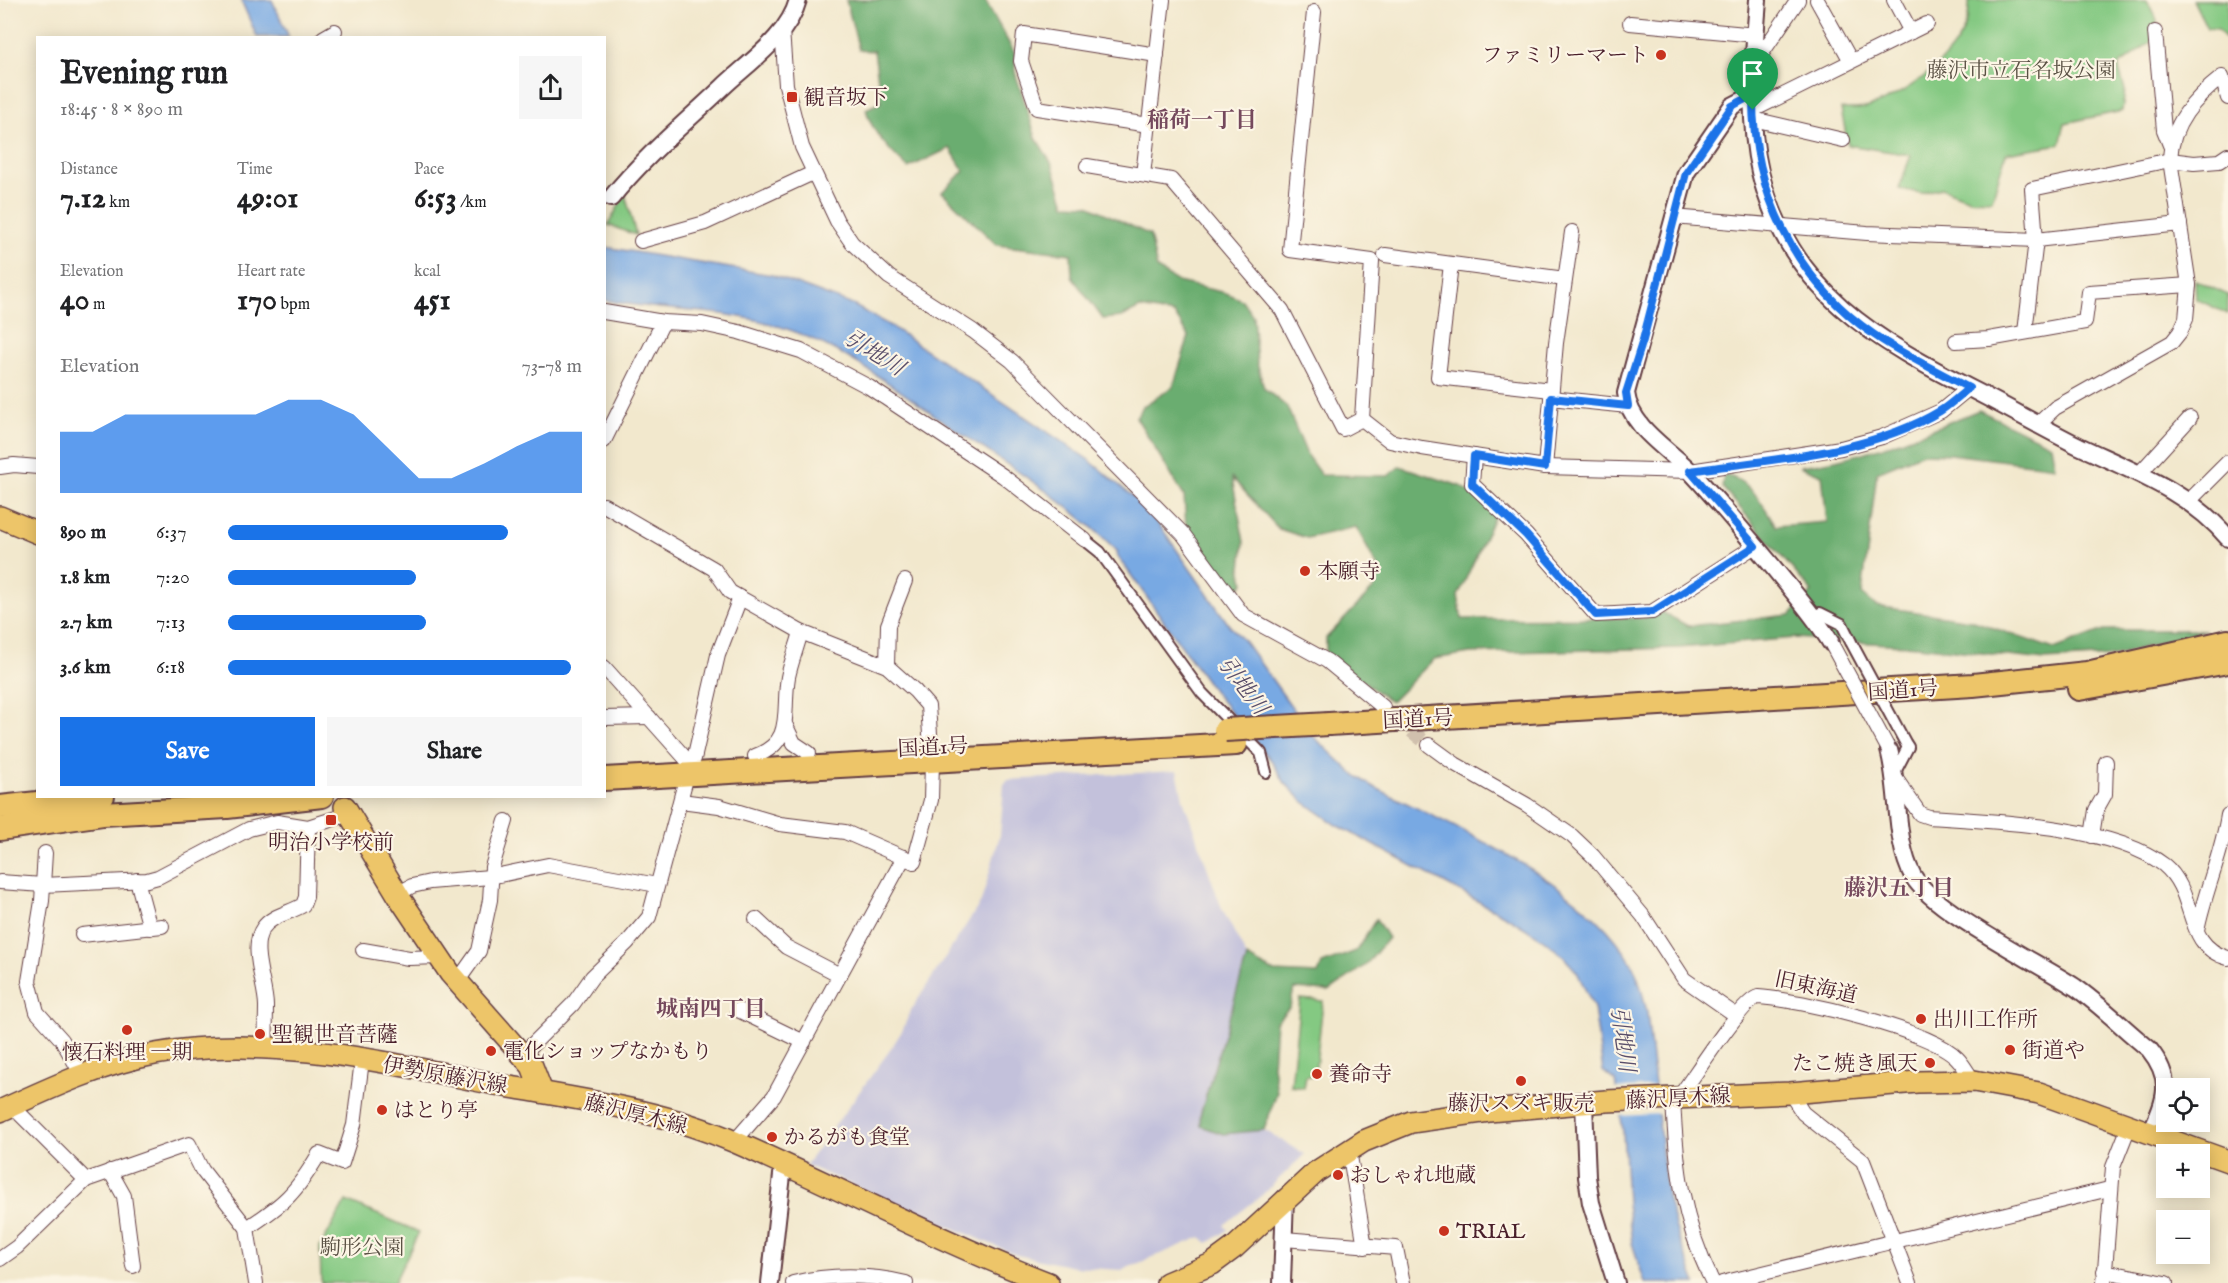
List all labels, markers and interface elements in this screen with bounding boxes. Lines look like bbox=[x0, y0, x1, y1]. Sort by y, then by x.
place label: ファミリーマート bbox=[1481, 43, 1649, 70]
marker: ファミリーマート bbox=[1654, 48, 1668, 62]
pin bbox=[1727, 48, 1778, 110]
text: Evening run bbox=[60, 53, 228, 95]
button: share bbox=[519, 56, 582, 119]
icon: arrive bbox=[1736, 57, 1769, 90]
park label: 藤沢市立石名坂公園 bbox=[1927, 58, 2116, 85]
place label: 観音坂下 bbox=[804, 85, 888, 112]
marker: 観音坂下 bbox=[785, 90, 799, 104]
text: 18:45 · 8 × 890 m bbox=[60, 97, 183, 122]
district label: 稲荷一丁目 bbox=[1147, 107, 1257, 135]
text: Distance bbox=[60, 160, 118, 180]
text: Time bbox=[237, 160, 273, 180]
text: Pace bbox=[414, 160, 444, 180]
text: 7.12 bbox=[60, 180, 106, 218]
text: 49:01 bbox=[237, 180, 298, 218]
text: 6:53 bbox=[414, 180, 457, 218]
text: km bbox=[106, 193, 130, 213]
text: /km bbox=[457, 193, 487, 213]
text: Elevation bbox=[60, 262, 123, 282]
text: Heart rate bbox=[237, 262, 305, 282]
text: kcal bbox=[414, 262, 441, 282]
text: 40 bbox=[60, 282, 89, 320]
text: 170 bbox=[237, 282, 277, 320]
text: 451 bbox=[414, 282, 451, 320]
text: m bbox=[89, 295, 105, 315]
text: bpm bbox=[277, 295, 310, 315]
water label: 引地川 bbox=[839, 324, 911, 384]
text: Elevation bbox=[60, 354, 139, 379]
text: 73–78 m bbox=[521, 354, 582, 379]
text: 890 m bbox=[60, 520, 106, 545]
text: 6:37 bbox=[156, 520, 187, 545]
place label: 本願寺 bbox=[1317, 559, 1380, 586]
marker: 本願寺 bbox=[1298, 564, 1312, 578]
text: 1.8 km bbox=[60, 565, 110, 590]
text: 7:20 bbox=[156, 565, 190, 590]
text: 2.7 km bbox=[60, 610, 113, 635]
text: 7:13 bbox=[156, 610, 186, 635]
water label: 引地川 bbox=[1211, 651, 1275, 723]
text: 3.6 km bbox=[60, 655, 111, 680]
text: 6:18 bbox=[156, 655, 185, 680]
street label: 国道1号 bbox=[1867, 676, 1939, 707]
street label: 国道1号 bbox=[1382, 705, 1454, 736]
button: Save bbox=[60, 717, 315, 786]
button: Share bbox=[327, 717, 582, 786]
street label: 国道1号 bbox=[897, 733, 969, 764]
marker: 明治小学校前 bbox=[324, 813, 338, 827]
place label: 明治小学校前 bbox=[268, 830, 394, 857]
district label: 藤沢五丁目 bbox=[1844, 875, 1954, 903]
street label: 旧東海道 bbox=[1772, 967, 1860, 1010]
district label: 城南四丁目 bbox=[656, 996, 766, 1024]
water label: 引地川 bbox=[1604, 1005, 1641, 1076]
place label: 出川工作所 bbox=[1933, 1007, 2038, 1034]
marker: 出川工作所 bbox=[1914, 1012, 1928, 1026]
place label: 聖観世音菩薩 bbox=[272, 1022, 398, 1049]
marker: 懐石料理 一期 bbox=[120, 1023, 134, 1037]
marker: 聖観世音菩薩 bbox=[253, 1027, 267, 1041]
place label: 街道や bbox=[2022, 1038, 2085, 1065]
place label: 電化ショップなかもり bbox=[503, 1039, 713, 1066]
place label: 懐石料理 一期 bbox=[62, 1040, 192, 1067]
marker: 街道や bbox=[2003, 1043, 2017, 1057]
marker: 電化ショップなかもり bbox=[484, 1044, 498, 1058]
place label: たこ焼き風天 bbox=[1792, 1051, 1918, 1078]
street label: 伊勢原藤沢線 bbox=[380, 1052, 509, 1101]
marker: たこ焼き風天 bbox=[1923, 1056, 1937, 1070]
place label: 養命寺 bbox=[1329, 1062, 1392, 1089]
marker: 養命寺 bbox=[1310, 1067, 1324, 1081]
marker: 藤沢スズキ販売 bbox=[1514, 1074, 1528, 1088]
map controls bbox=[2156, 1078, 2210, 1264]
button: locate bbox=[2156, 1078, 2210, 1132]
street label: 藤沢厚木線 bbox=[1625, 1083, 1731, 1116]
street label: 藤沢厚木線 bbox=[581, 1090, 690, 1141]
place label: 藤沢スズキ販売 bbox=[1448, 1091, 1595, 1118]
place label: はとり亭 bbox=[394, 1098, 478, 1125]
marker: はとり亭 bbox=[375, 1103, 389, 1117]
place label: かるがも食堂 bbox=[784, 1125, 910, 1152]
marker: かるがも食堂 bbox=[765, 1130, 779, 1144]
button: + bbox=[2156, 1144, 2210, 1198]
place label: おしゃれ地蔵 bbox=[1350, 1163, 1476, 1190]
marker: おしゃれ地蔵 bbox=[1331, 1168, 1345, 1182]
button: − bbox=[2156, 1210, 2210, 1264]
place label: TRIAL bbox=[1456, 1219, 1525, 1246]
marker: TRIAL bbox=[1437, 1224, 1451, 1238]
park label: 駒形公園 bbox=[320, 1235, 404, 1262]

